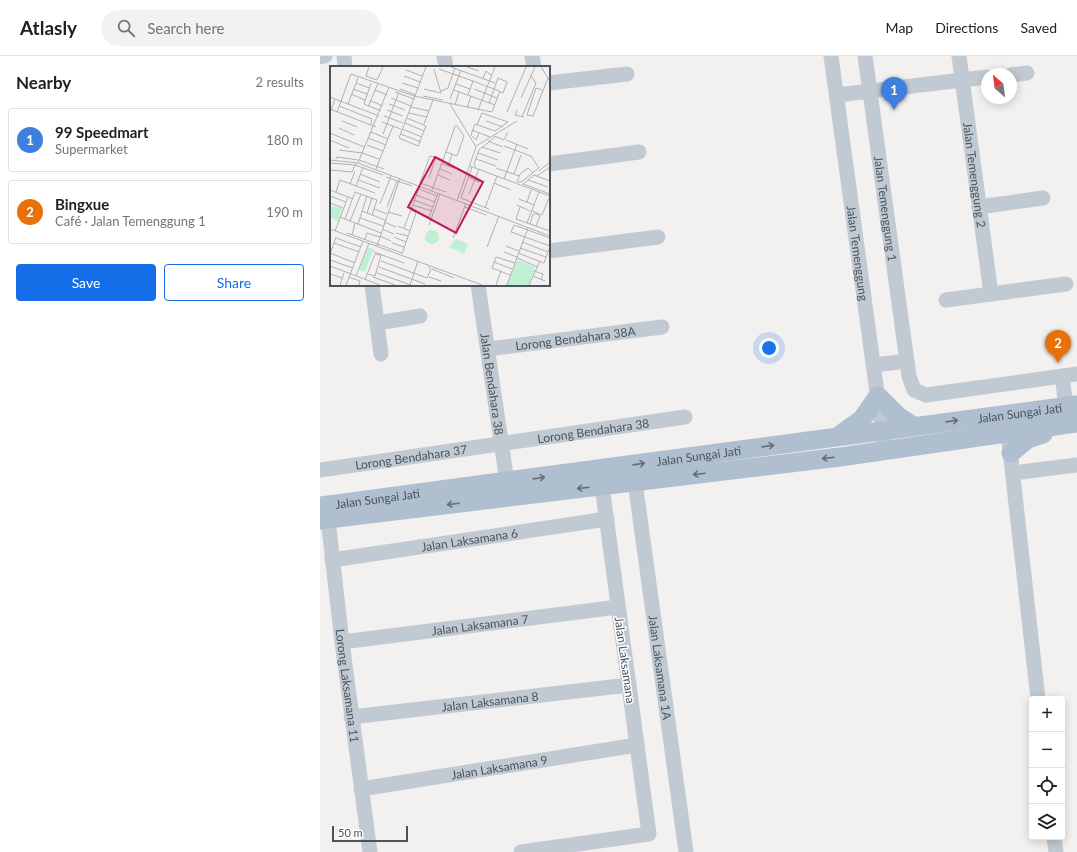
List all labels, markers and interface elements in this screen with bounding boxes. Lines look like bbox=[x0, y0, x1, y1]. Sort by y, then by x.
search box bbox=[101, 10, 381, 46]
text: Atlasly bbox=[20, 16, 77, 39]
icon: search bbox=[115, 17, 137, 39]
text: Search here bbox=[147, 19, 225, 37]
text: Map bbox=[886, 19, 913, 36]
text: Directions bbox=[935, 19, 998, 36]
text: Saved bbox=[1020, 19, 1057, 36]
inset map bbox=[330, 66, 550, 286]
north arrow bbox=[981, 68, 1017, 104]
text: Nearby bbox=[16, 72, 71, 93]
text: 2 results bbox=[256, 74, 304, 90]
pin: 1 bbox=[881, 77, 907, 110]
street label: Jalan Temenggung 2 bbox=[960, 121, 989, 229]
text: 99 Speedmart bbox=[55, 123, 149, 141]
text: 1 bbox=[26, 132, 34, 148]
text: 180 m bbox=[266, 132, 303, 148]
text: Supermarket bbox=[55, 141, 128, 157]
street label: Jalan Temenggung 1 bbox=[871, 155, 901, 262]
text: Bingxue bbox=[55, 195, 109, 213]
text: 2 bbox=[26, 204, 34, 220]
text: 190 m bbox=[266, 204, 303, 220]
street label: Jalan Temenggung bbox=[844, 205, 872, 302]
text: Café · Jalan Temenggung 1 bbox=[55, 213, 206, 229]
button: Save bbox=[16, 264, 156, 301]
button: Share bbox=[164, 264, 304, 301]
street label: Lorong Bendahara 38A bbox=[514, 323, 637, 353]
pin: 2 bbox=[1045, 330, 1071, 363]
street label: Jalan Bendahara 38 bbox=[478, 332, 507, 436]
your location bbox=[759, 338, 779, 358]
street label: Jalan Sungai Jati bbox=[977, 400, 1063, 426]
street label: Lorong Bendahara 38 bbox=[536, 415, 650, 446]
one-way arrow bbox=[945, 417, 958, 425]
street label: Lorong Bendahara 37 bbox=[354, 441, 468, 472]
street label: Jalan Sungai Jati bbox=[655, 442, 742, 469]
one-way arrow bbox=[761, 442, 774, 450]
one-way arrow bbox=[822, 454, 835, 462]
one-way arrow bbox=[632, 460, 645, 468]
one-way arrow bbox=[693, 470, 706, 478]
one-way arrow bbox=[532, 474, 545, 482]
one-way arrow bbox=[576, 484, 589, 492]
street label: Jalan Sungai Jati bbox=[334, 485, 421, 511]
one-way arrow bbox=[447, 500, 460, 508]
street label: Jalan Laksamana 6 bbox=[420, 525, 519, 554]
street label: Jalan Laksamana 7 bbox=[431, 611, 529, 638]
street label: Jalan Laksamana 1A bbox=[646, 614, 675, 721]
street label: Jalan Laksamana bbox=[612, 616, 639, 704]
street label: Lorong Laksamana 11 bbox=[333, 628, 363, 744]
street label: Jalan Laksamana 8 bbox=[441, 688, 539, 714]
map controls bbox=[1029, 696, 1065, 840]
button: + bbox=[1029, 696, 1065, 732]
button: − bbox=[1029, 732, 1065, 768]
street label: Jalan Laksamana 9 bbox=[450, 752, 549, 782]
button: locate bbox=[1029, 768, 1065, 804]
button: layers bbox=[1029, 804, 1065, 840]
scale bar bbox=[332, 824, 408, 843]
text: 50 m bbox=[338, 826, 363, 839]

